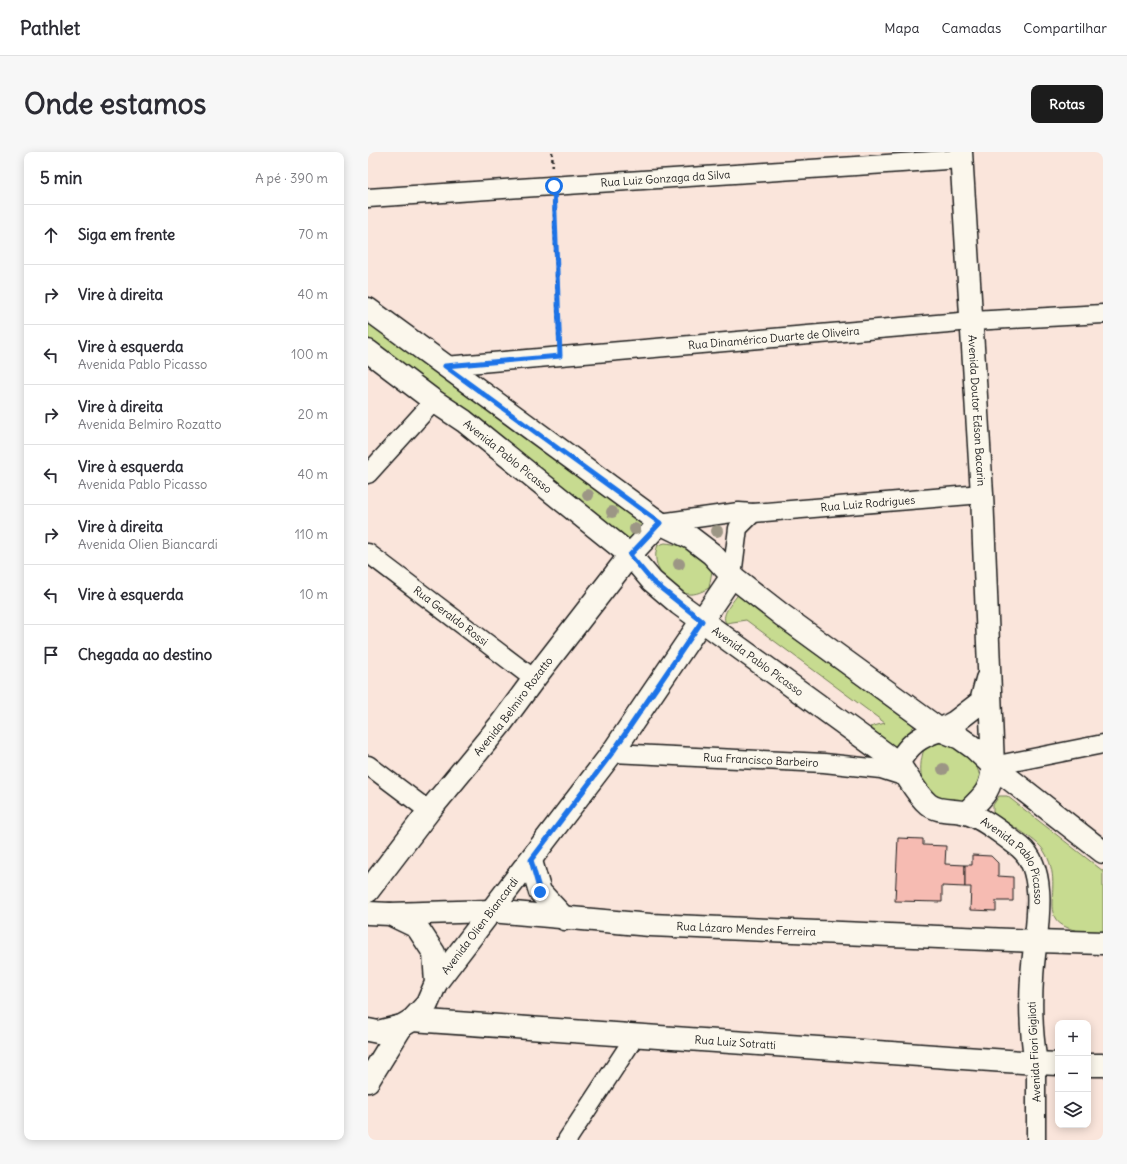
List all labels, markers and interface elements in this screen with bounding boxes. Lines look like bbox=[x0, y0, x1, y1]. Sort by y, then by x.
text: Pathlet bbox=[20, 16, 80, 40]
text: Mapa bbox=[884, 19, 919, 37]
text: Camadas bbox=[941, 19, 1001, 37]
text: Compartilhar bbox=[1023, 19, 1107, 37]
button: Rotas bbox=[1031, 85, 1103, 123]
text: Onde estamos bbox=[24, 86, 206, 122]
text: 5 min bbox=[40, 167, 82, 189]
street label: Rua Luiz Gonzaga da Silva bbox=[600, 167, 731, 190]
text: A pé · 390 m bbox=[255, 170, 328, 187]
route start bbox=[545, 177, 563, 195]
icon: ahead bbox=[40, 224, 62, 246]
text: Siga em frente bbox=[78, 225, 175, 244]
text: 70 m bbox=[299, 226, 328, 243]
icon: right bbox=[40, 284, 62, 306]
text: Vire à direita bbox=[78, 285, 163, 304]
text: 40 m bbox=[297, 286, 328, 303]
street label: Rua Dinamérico Duarte de Oliveira bbox=[688, 324, 860, 352]
street label: Avenida Doutor Edson Bacarin bbox=[965, 334, 989, 487]
text: Vire à esquerda bbox=[78, 337, 184, 356]
icon: left bbox=[40, 344, 62, 366]
text: 100 m bbox=[291, 346, 328, 363]
text: Avenida Pablo Picasso bbox=[78, 356, 207, 373]
text: Vire à direita bbox=[78, 397, 163, 416]
icon: right bbox=[40, 404, 62, 426]
text: 20 m bbox=[298, 406, 328, 423]
text: Avenida Belmiro Rozatto bbox=[78, 416, 222, 433]
street label: Avenida Pablo Picasso bbox=[461, 416, 555, 496]
text: Vire à esquerda bbox=[78, 457, 184, 476]
icon: left bbox=[40, 464, 62, 486]
text: 40 m bbox=[297, 466, 328, 483]
text: Avenida Pablo Picasso bbox=[78, 476, 207, 493]
street label: Rua Luiz Rodrigues bbox=[820, 493, 916, 514]
text: Vire à direita bbox=[78, 517, 163, 536]
icon: right bbox=[40, 524, 62, 546]
text: 110 m bbox=[295, 526, 328, 543]
text: Avenida Olien Biancardi bbox=[78, 536, 218, 553]
street label: Rua Geraldo Rossi bbox=[411, 583, 491, 649]
icon: left bbox=[40, 584, 62, 606]
text: Vire à esquerda bbox=[78, 585, 184, 604]
text: 10 m bbox=[300, 586, 328, 603]
street label: Avenida Pablo Picasso bbox=[709, 623, 806, 699]
icon: arrive bbox=[40, 644, 62, 666]
text: Chegada ao destino bbox=[78, 645, 212, 664]
street label: Avenida Belmiro Rozatto bbox=[470, 654, 556, 759]
street label: Rua Francisco Barbeiro bbox=[703, 750, 819, 770]
street label: Avenida Pablo Picasso bbox=[978, 814, 1046, 905]
street label: Avenida Olien Biancardi bbox=[438, 875, 521, 977]
route end bbox=[531, 883, 549, 901]
street label: Rua Lázaro Mendes Ferreira bbox=[676, 919, 816, 939]
street label: Avenida Fiori Giglioti bbox=[1024, 1001, 1044, 1103]
map controls bbox=[1055, 1020, 1091, 1128]
button: + bbox=[1055, 1020, 1091, 1056]
street label: Rua Luiz Sotratti bbox=[694, 1032, 776, 1052]
button: − bbox=[1055, 1056, 1091, 1092]
button: layers bbox=[1055, 1092, 1091, 1128]

